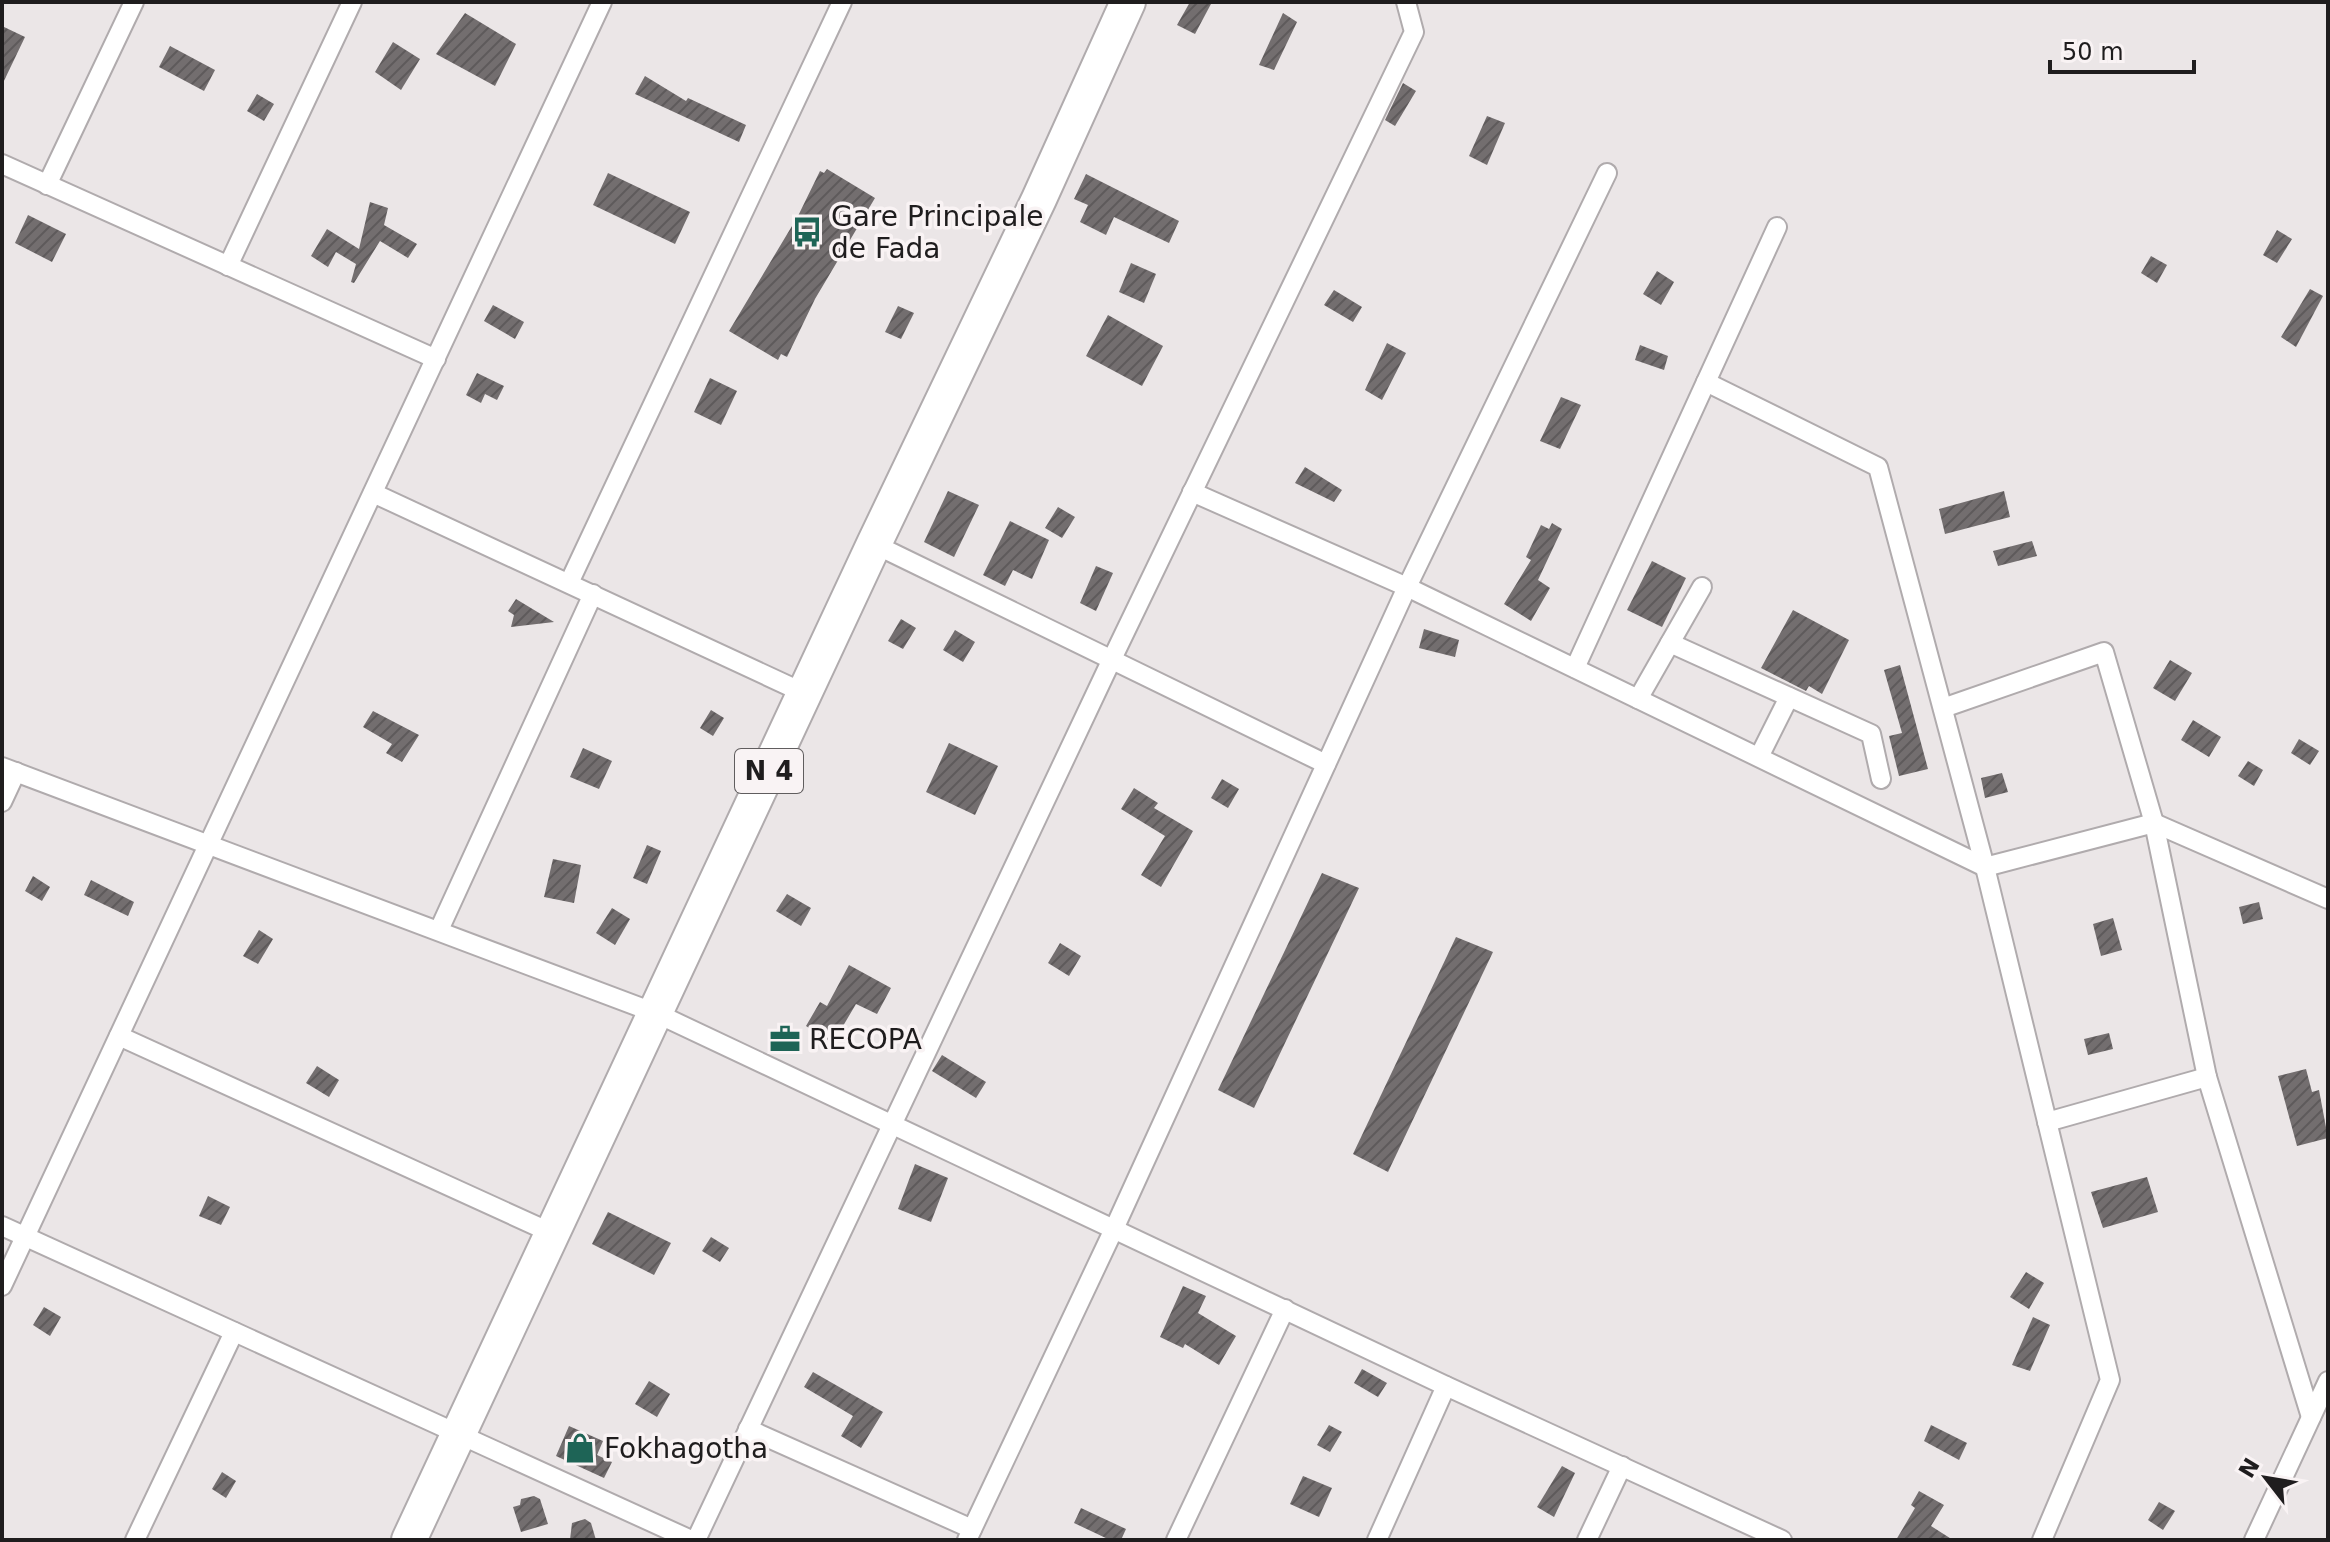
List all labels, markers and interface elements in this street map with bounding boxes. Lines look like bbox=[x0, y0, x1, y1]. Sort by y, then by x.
scale bar bbox=[2050, 24, 2194, 74]
text: 50 m bbox=[2062, 38, 2124, 66]
place label: Gare Principale de Fada bbox=[831, 200, 1043, 265]
bus stop icon: Gare Principale de Fada bbox=[790, 215, 824, 249]
road number: N 4 bbox=[735, 749, 803, 793]
office icon: RECOPA bbox=[768, 1022, 802, 1056]
place label: RECOPA bbox=[809, 1023, 922, 1056]
shop icon: Fokhagotha bbox=[563, 1431, 597, 1465]
place label: Fokhagotha bbox=[604, 1432, 768, 1465]
north arrow bbox=[2226, 1438, 2306, 1518]
text: N bbox=[2234, 1454, 2265, 1482]

